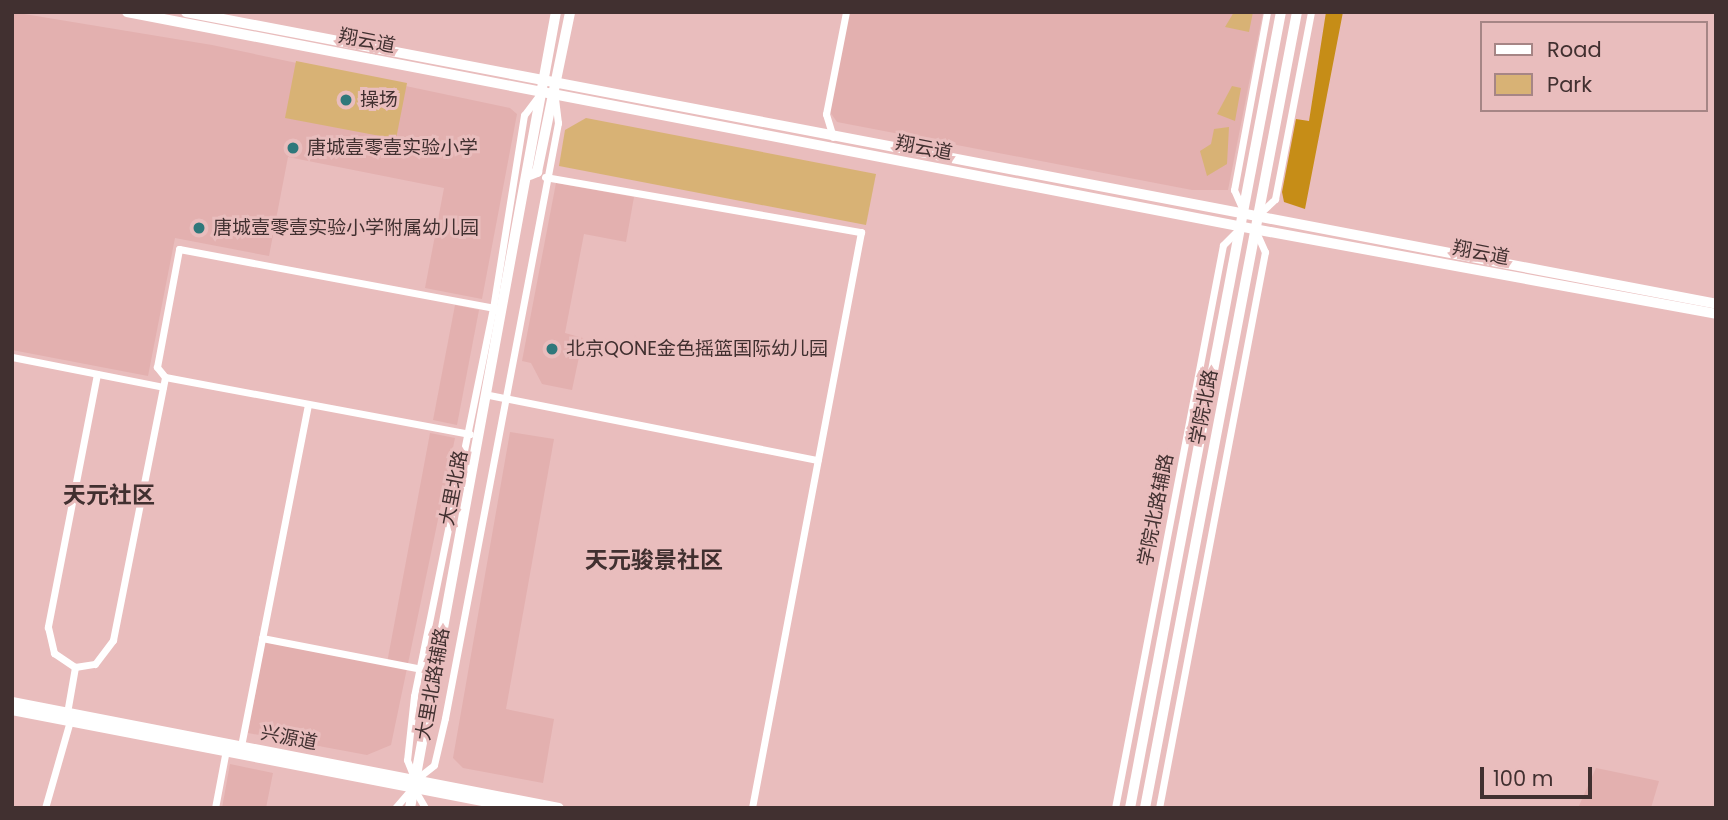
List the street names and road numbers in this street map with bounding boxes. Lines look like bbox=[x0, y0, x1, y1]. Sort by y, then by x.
street label: 翔云道 bbox=[337, 24, 397, 58]
street label: 翔云道 bbox=[894, 131, 954, 165]
street label: 翔云道 bbox=[1451, 236, 1511, 270]
street label: 学院北路 bbox=[1186, 368, 1222, 446]
street label: 大里北路 bbox=[436, 449, 472, 527]
street label: 学院北路辅路 bbox=[1134, 452, 1178, 568]
street label: 大里北路辅路 bbox=[412, 626, 454, 742]
street label: 兴源道 bbox=[259, 721, 319, 755]

